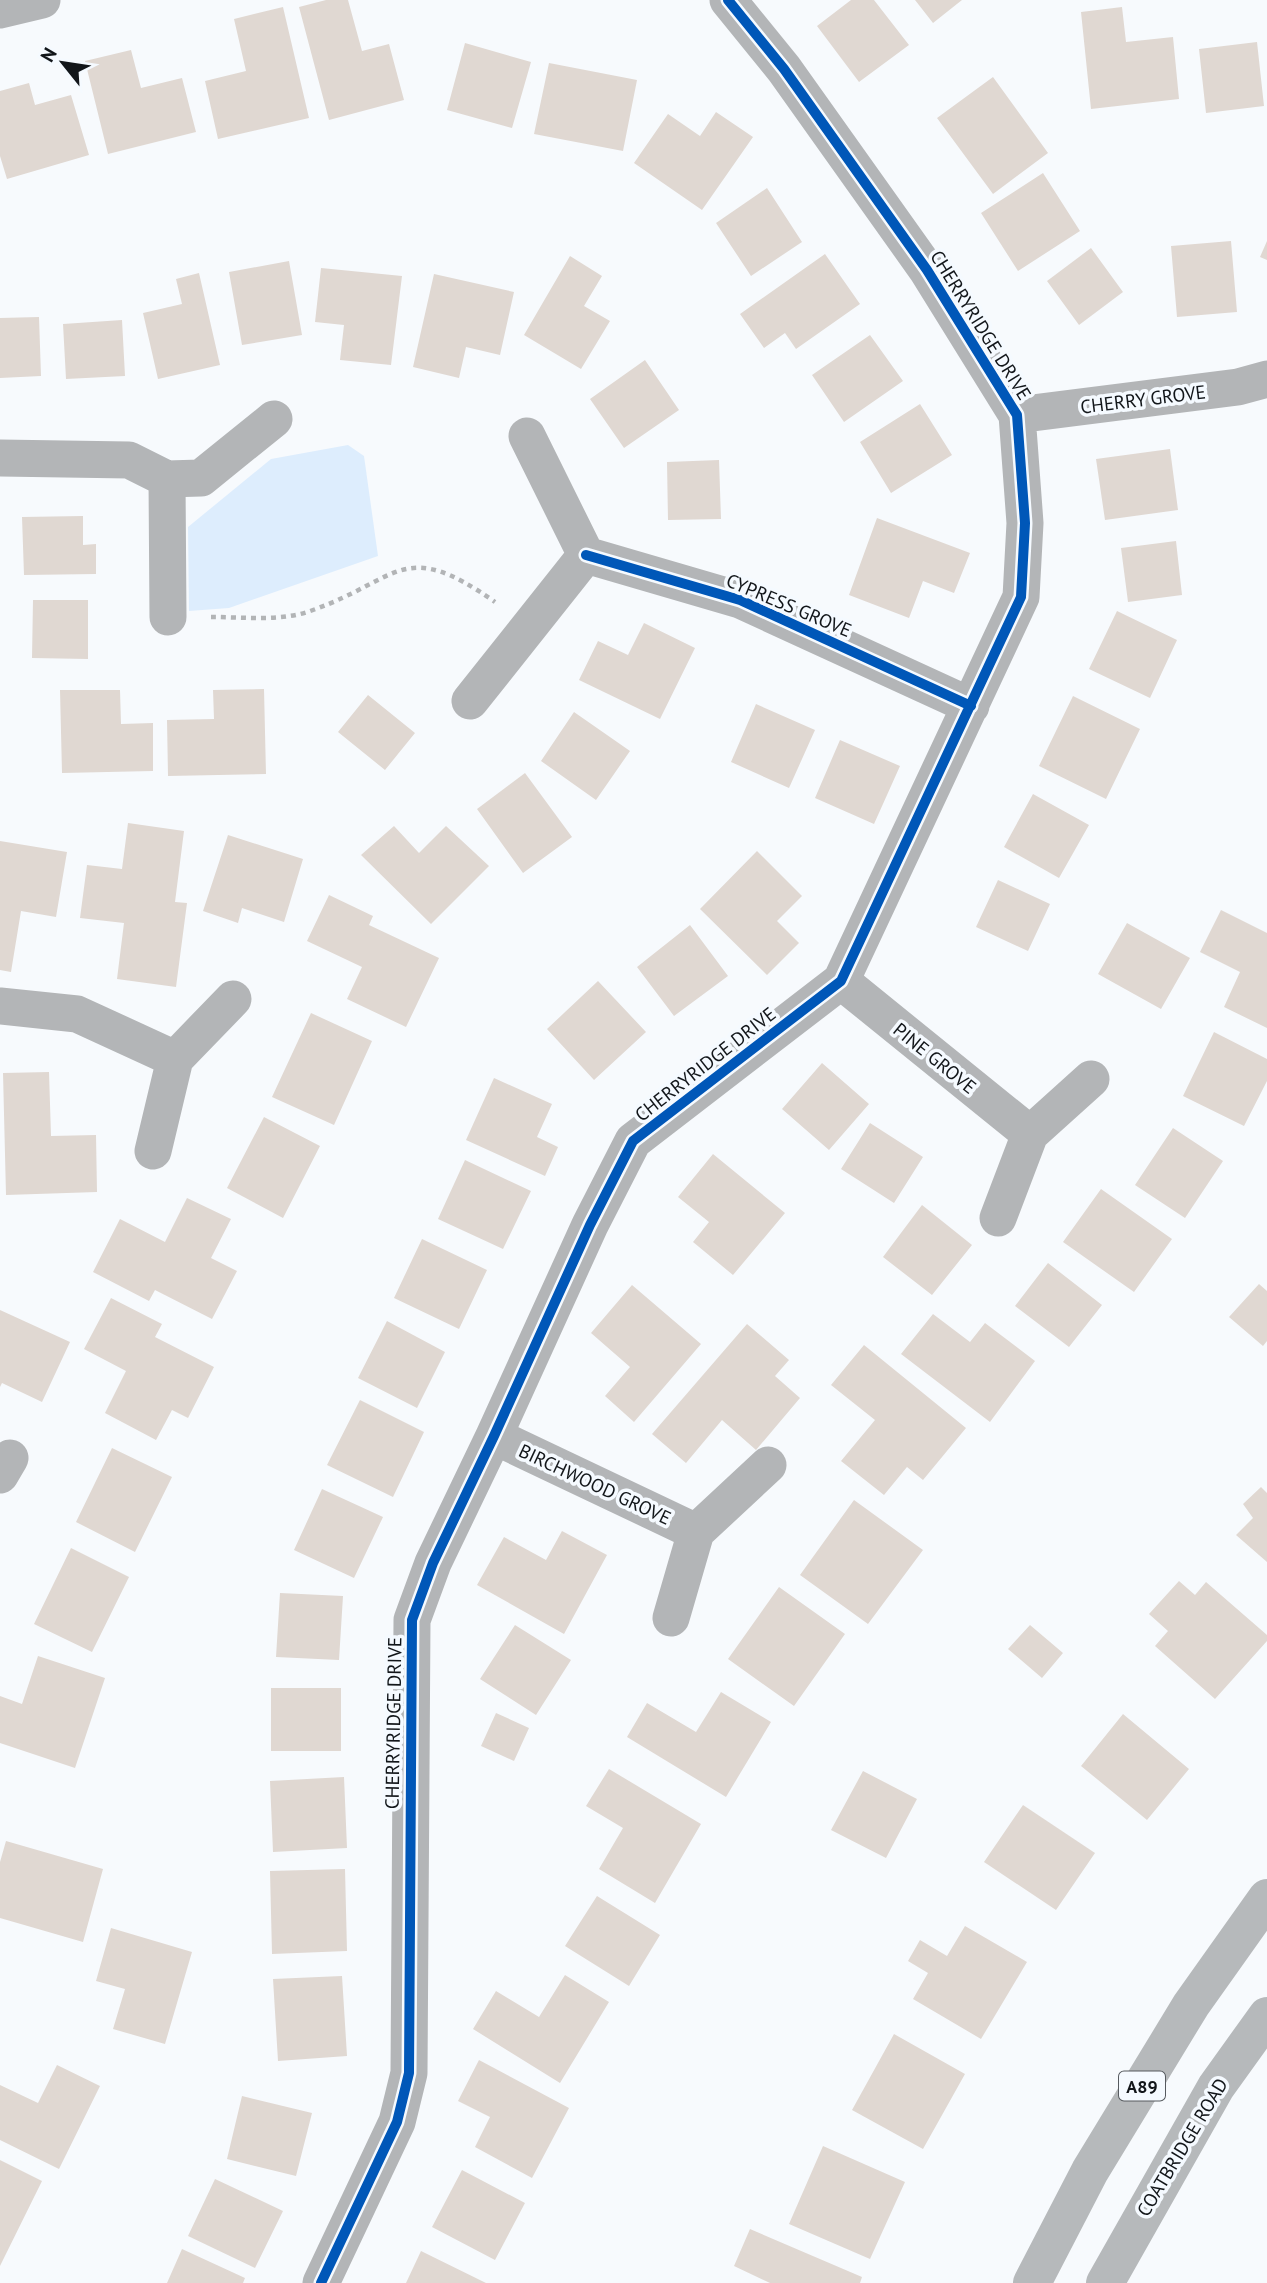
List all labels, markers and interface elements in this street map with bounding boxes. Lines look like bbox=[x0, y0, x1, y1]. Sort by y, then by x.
north arrow bbox=[28, 28, 98, 98]
text: N bbox=[35, 43, 62, 66]
street label: CHERRYRIDGE DRIVE bbox=[925, 246, 1037, 404]
street label: CHERRY GROVE bbox=[1079, 379, 1207, 419]
street label: CYPRESS GROVE bbox=[723, 568, 855, 642]
street label: CHERRYRIDGE DRIVE bbox=[630, 1002, 780, 1126]
street label: PINE GROVE bbox=[889, 1017, 981, 1099]
street label: BIRCHWOOD GROVE bbox=[515, 1438, 675, 1530]
street label: CHERRYRIDGE DRIVE bbox=[379, 1637, 407, 1809]
road number: A89 bbox=[1119, 2072, 1165, 2100]
street label: COATBRIDGE ROAD bbox=[1131, 2074, 1233, 2220]

